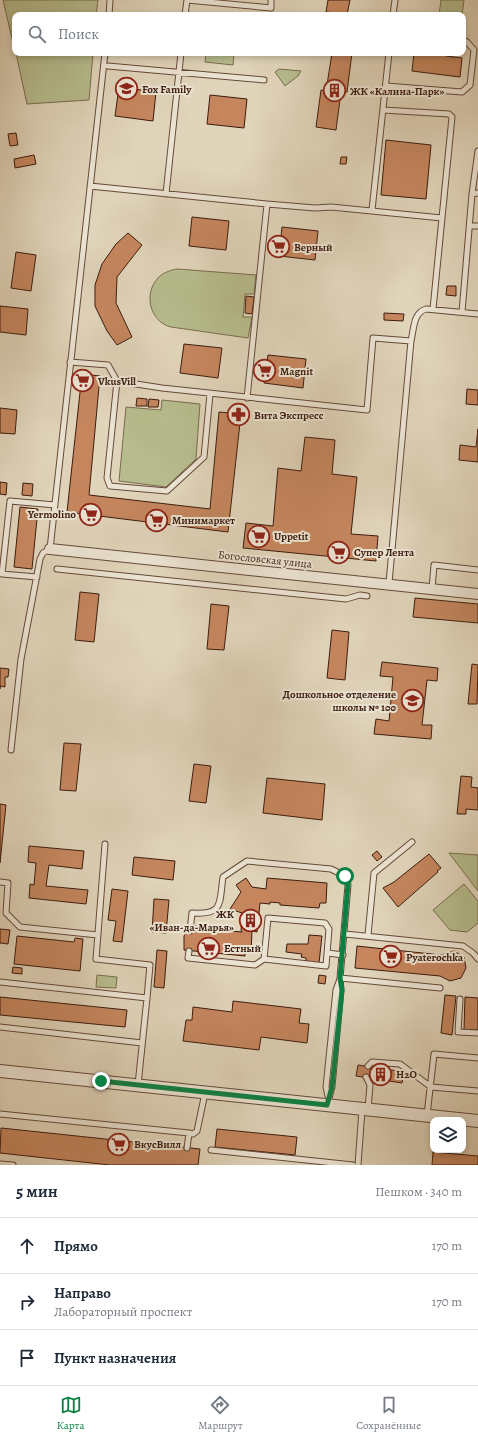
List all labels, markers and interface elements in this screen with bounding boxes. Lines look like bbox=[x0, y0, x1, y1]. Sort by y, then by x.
search box bbox=[12, 12, 466, 56]
icon: search bbox=[26, 23, 48, 45]
text: Поиск bbox=[58, 24, 99, 44]
school or university icon: Fox Family bbox=[114, 76, 140, 102]
building icon: ЖК «Калина-Парк» bbox=[321, 78, 347, 104]
place label: Fox Family bbox=[142, 82, 192, 97]
place label: ЖК «Калина-Парк» bbox=[350, 84, 444, 99]
supermarket icon: Верный bbox=[265, 234, 291, 260]
place label: Верный bbox=[294, 240, 333, 255]
supermarket icon: Magnit bbox=[251, 358, 277, 384]
place label: Magnit bbox=[280, 364, 313, 379]
supermarket icon: VkusVill bbox=[70, 368, 96, 394]
place label: VkusVill bbox=[97, 374, 136, 389]
pharmacy icon: Вита Экспресс bbox=[225, 402, 251, 428]
place label: Вита Экспресс bbox=[254, 408, 324, 423]
supermarket icon: Yermolino bbox=[78, 501, 104, 527]
place label: Yermolino bbox=[27, 507, 76, 522]
supermarket icon: Минимаркет bbox=[143, 507, 169, 533]
place label: Минимаркет bbox=[172, 513, 235, 528]
supermarket icon: Uppetit bbox=[246, 523, 272, 549]
place label: Uppetit bbox=[274, 529, 309, 544]
supermarket icon: Супер Лента bbox=[326, 539, 352, 565]
place label: Супер Лента bbox=[354, 545, 415, 560]
street label: Богословская улица bbox=[217, 547, 313, 572]
place label: Дошкольное отделение школы № 100 bbox=[283, 687, 396, 715]
school or university icon: Дошкольное отделение школы № 100 bbox=[399, 687, 425, 713]
route start bbox=[336, 867, 354, 885]
place label: ЖК «Иван-да-Марья» bbox=[150, 907, 235, 935]
building icon: ЖК «Иван-да-Марья» bbox=[237, 907, 263, 933]
supermarket icon: Естный bbox=[196, 935, 222, 961]
place label: Естный bbox=[224, 941, 261, 956]
supermarket icon: Pyaterochka bbox=[377, 944, 403, 970]
place label: Pyaterochka bbox=[406, 950, 464, 965]
building icon: H2O bbox=[367, 1061, 393, 1087]
place label: H2O bbox=[396, 1067, 418, 1082]
route end bbox=[92, 1072, 110, 1090]
map controls bbox=[430, 1117, 466, 1153]
button: layers bbox=[430, 1117, 466, 1153]
supermarket icon: ВкусВилл bbox=[106, 1131, 132, 1157]
place label: ВкусВилл bbox=[134, 1137, 181, 1152]
text: 5 мин bbox=[16, 1180, 58, 1203]
text: Пешком · 340 m bbox=[375, 1183, 462, 1200]
icon: ahead bbox=[16, 1235, 38, 1257]
text: Прямо bbox=[54, 1236, 98, 1256]
text: 170 m bbox=[432, 1237, 462, 1254]
text: Направо bbox=[54, 1283, 111, 1303]
icon: right bbox=[16, 1291, 38, 1313]
text: 170 m bbox=[432, 1293, 462, 1310]
text: Лабораторный проспект bbox=[54, 1303, 192, 1320]
icon: arrive bbox=[16, 1347, 38, 1369]
text: Пункт назначения bbox=[54, 1348, 176, 1368]
tab: Карта bbox=[57, 1394, 85, 1433]
tab: Маршрут bbox=[198, 1394, 243, 1433]
tab: Сохранённые bbox=[356, 1394, 421, 1433]

